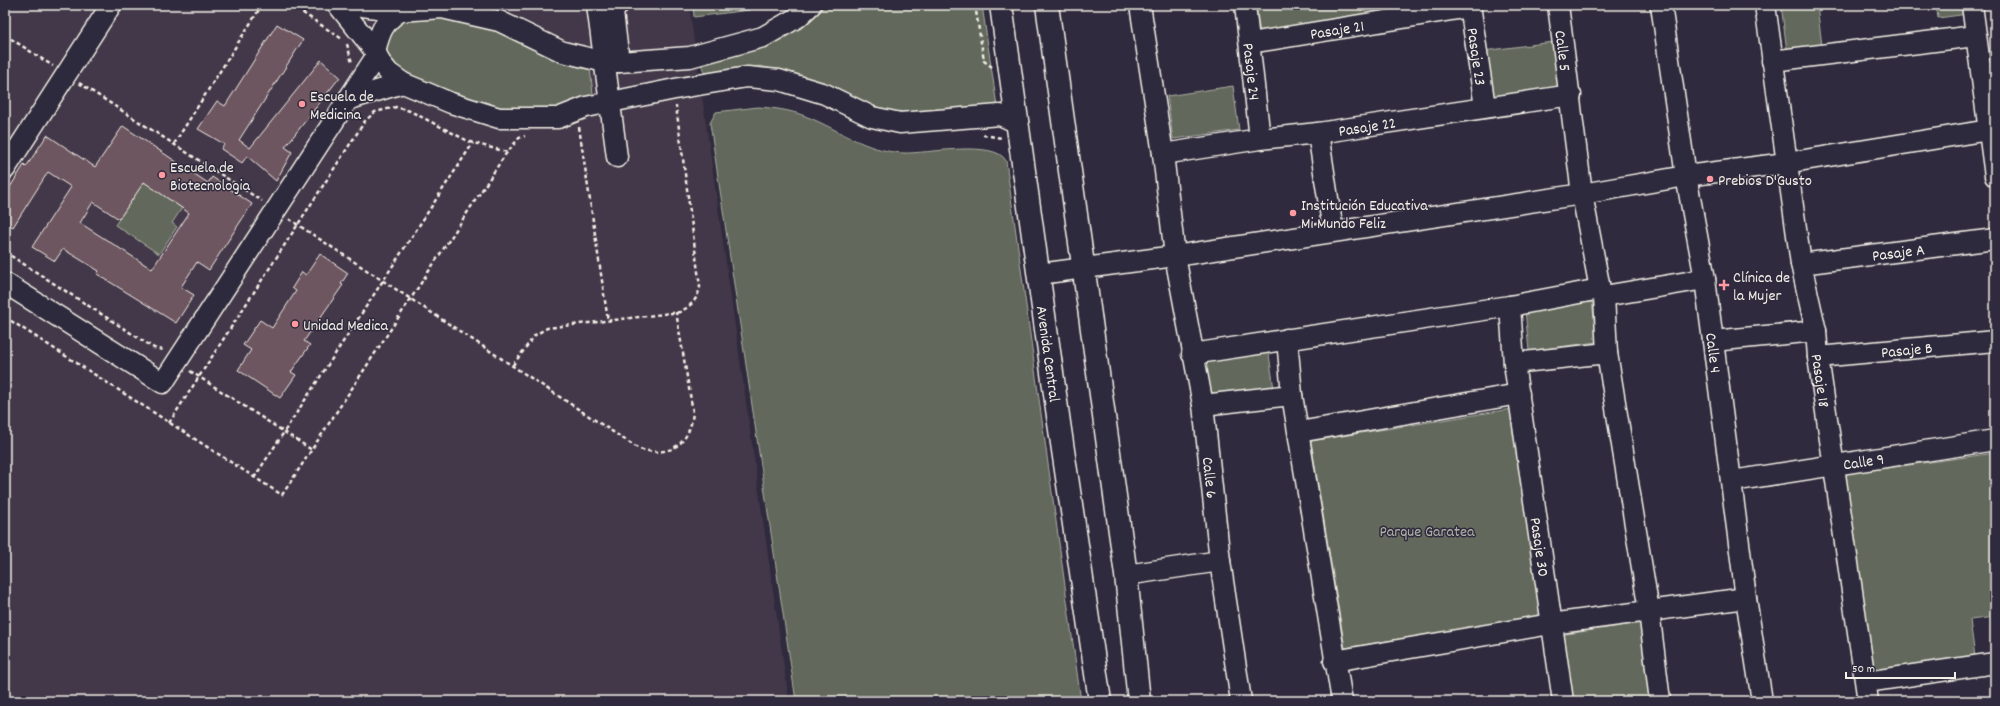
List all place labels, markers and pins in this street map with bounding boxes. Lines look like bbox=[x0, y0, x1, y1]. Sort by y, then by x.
place label: Escuela de Medicina bbox=[310, 86, 374, 127]
marker: Escuela de Medicina bbox=[297, 99, 307, 109]
place label: Escuela de Biotecnologia bbox=[170, 157, 250, 198]
marker: Escuela de Biotecnologia bbox=[157, 170, 167, 180]
place label: Prebios D'Gusto bbox=[1718, 170, 1812, 193]
marker: Prebios D'Gusto bbox=[1705, 174, 1715, 184]
place label: Institución Educativa Mi Mundo Feliz bbox=[1301, 195, 1428, 236]
marker: Institución Educativa Mi Mundo Feliz bbox=[1288, 208, 1298, 218]
place label: Clínica de la Mujer bbox=[1733, 267, 1790, 308]
marker: Clínica de la Mujer bbox=[1718, 279, 1730, 291]
place label: Unidad Medica bbox=[303, 315, 388, 338]
marker: Unidad Medica bbox=[290, 319, 300, 329]

